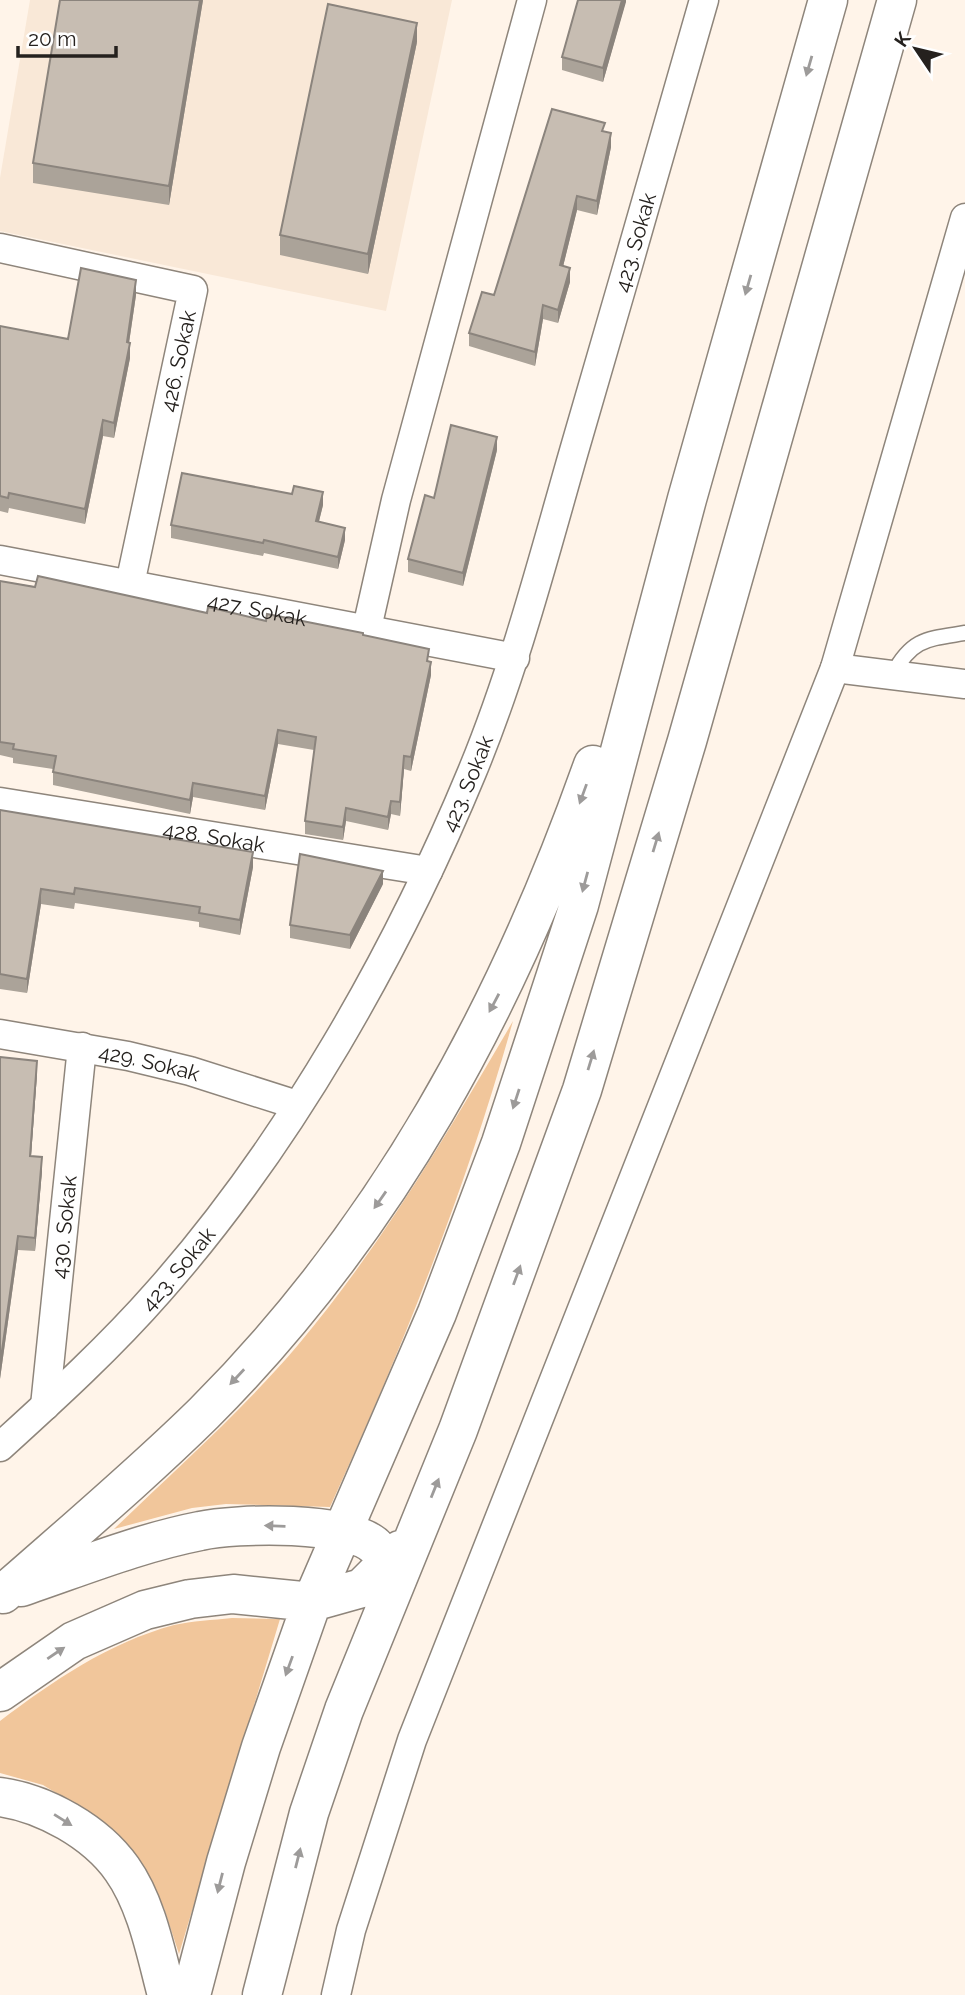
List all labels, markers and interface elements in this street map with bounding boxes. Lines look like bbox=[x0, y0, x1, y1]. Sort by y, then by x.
scale bar bbox=[18, 14, 116, 58]
north arrow bbox=[881, 14, 951, 84]
text: 20 m bbox=[28, 26, 76, 51]
text: K bbox=[889, 28, 915, 51]
one-way arrow bbox=[804, 55, 814, 76]
street label: 423. Sokak bbox=[608, 190, 661, 295]
one-way arrow bbox=[742, 274, 752, 295]
street label: 426. Sokak bbox=[155, 308, 201, 414]
street label: 427. Sokak bbox=[206, 587, 309, 631]
street label: 423. Sokak bbox=[435, 732, 498, 835]
one-way arrow bbox=[577, 783, 588, 804]
street label: 428. Sokak bbox=[161, 816, 267, 857]
one-way arrow bbox=[652, 832, 662, 853]
one-way arrow bbox=[579, 872, 590, 894]
one-way arrow bbox=[488, 993, 500, 1013]
street label: 429. Sokak bbox=[97, 1039, 203, 1086]
one-way arrow bbox=[586, 1049, 596, 1070]
one-way arrow bbox=[510, 1089, 520, 1110]
street label: 430. Sokak bbox=[46, 1174, 81, 1280]
one-way arrow bbox=[373, 1191, 387, 1209]
street label: 423. Sokak bbox=[135, 1222, 220, 1316]
one-way arrow bbox=[511, 1265, 522, 1286]
one-way arrow bbox=[230, 1368, 246, 1385]
one-way arrow bbox=[430, 1477, 441, 1498]
one-way arrow bbox=[263, 1521, 285, 1532]
one-way arrow bbox=[47, 1646, 65, 1660]
one-way arrow bbox=[284, 1656, 295, 1677]
one-way arrow bbox=[54, 1814, 73, 1827]
one-way arrow bbox=[293, 1847, 304, 1869]
one-way arrow bbox=[214, 1872, 225, 1894]

